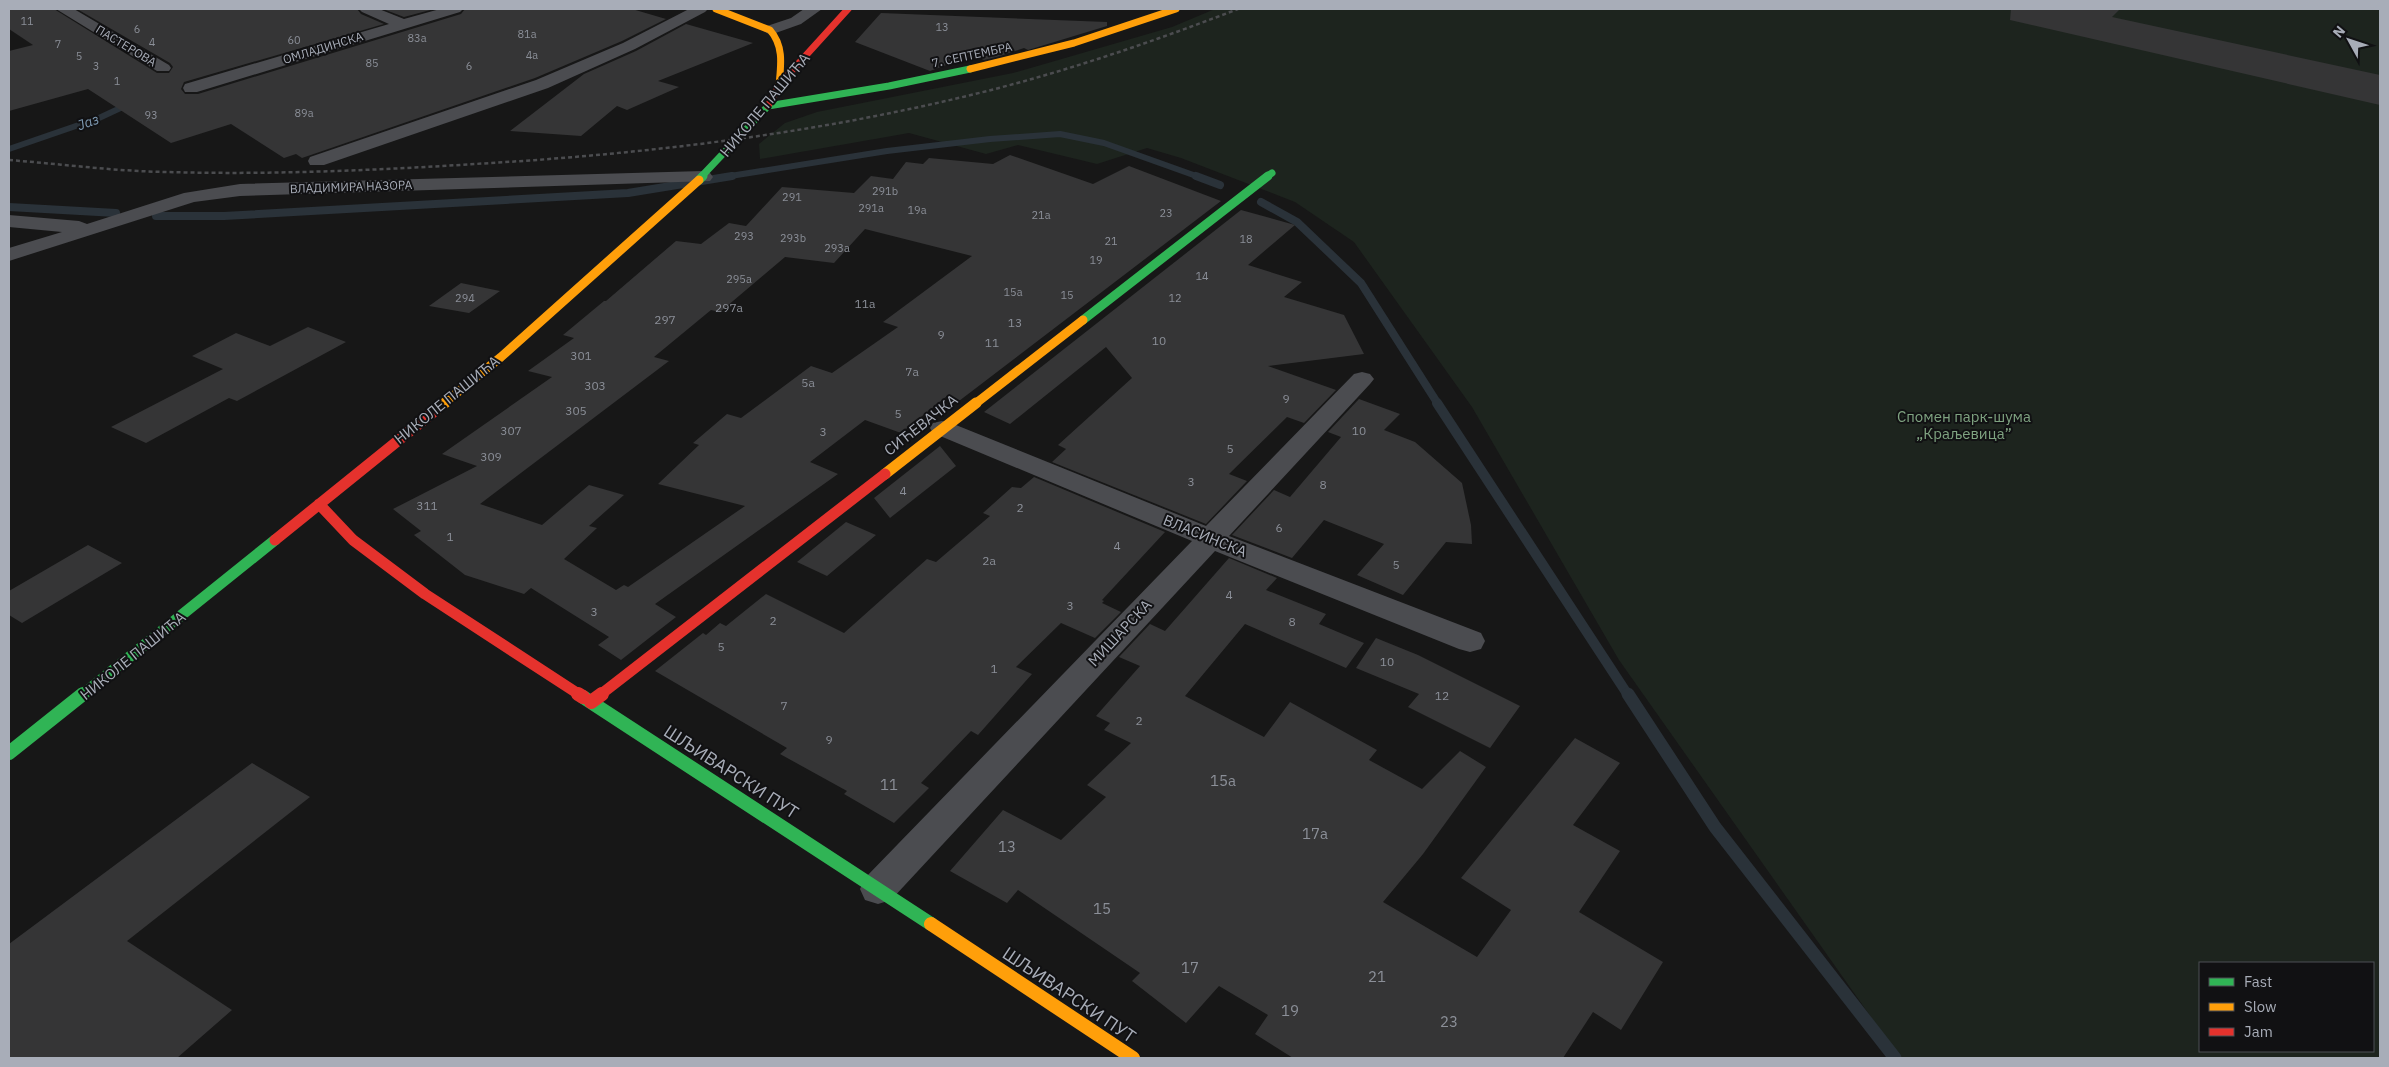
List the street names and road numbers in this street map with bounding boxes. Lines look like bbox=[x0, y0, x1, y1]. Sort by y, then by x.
street label: ПАСТЕРОВА bbox=[93, 22, 160, 70]
street label: ОМЛАДИНСКА bbox=[281, 28, 365, 67]
street label: 7. СЕПТЕМБРА bbox=[930, 39, 1014, 70]
street label: НИКОЛЕ ПАШИЋА bbox=[716, 48, 814, 161]
street label: ВЛАДИМИРА НАЗОРА bbox=[289, 177, 413, 196]
street label: НИКОЛЕ ПАШИЋА bbox=[390, 351, 504, 448]
street label: СИЋЕВАЧКА bbox=[880, 390, 962, 459]
street label: ВЛАСИНСКА bbox=[1161, 510, 1250, 561]
street label: МИШАРСКА bbox=[1084, 595, 1156, 670]
street label: НИКОЛЕ ПАШИЋА bbox=[76, 607, 190, 704]
street label: ШЉИВАРСКИ ПУТ bbox=[660, 719, 803, 824]
street label: ШЉИВАРСКИ ПУТ bbox=[998, 941, 1140, 1048]

